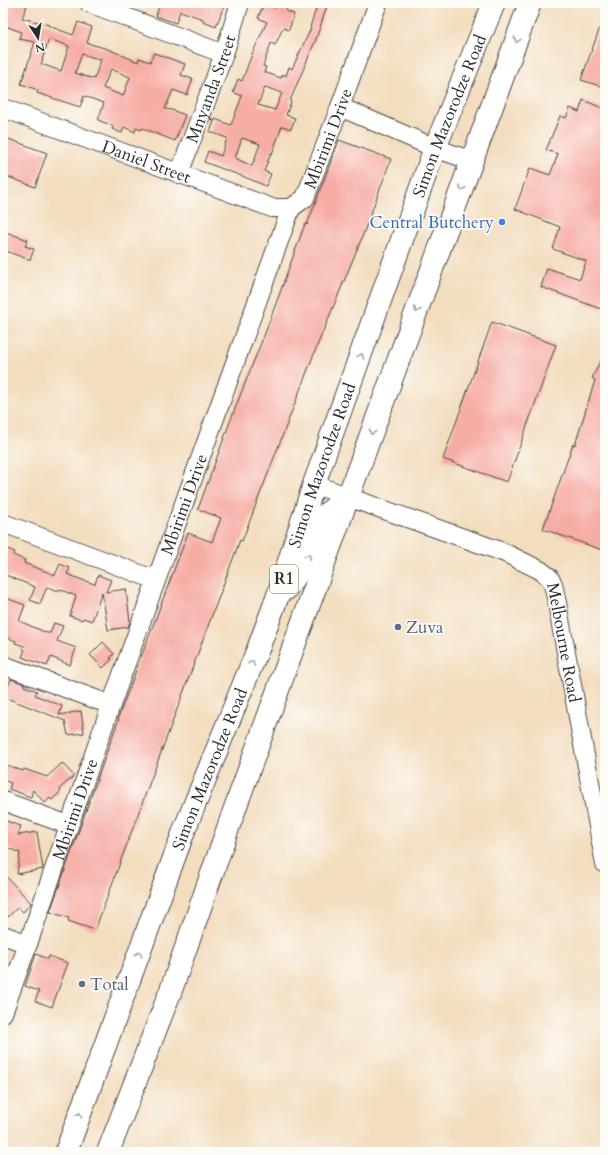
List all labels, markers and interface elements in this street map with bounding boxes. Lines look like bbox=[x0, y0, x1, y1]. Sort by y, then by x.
north arrow bbox=[18, 18, 58, 58]
street label: Mnyanda Street bbox=[180, 31, 241, 146]
street label: Simon Mazorodze Road bbox=[407, 31, 492, 200]
one-way arrow bbox=[513, 36, 521, 43]
text: N bbox=[33, 39, 46, 56]
street label: Mbirimi Drive bbox=[298, 85, 357, 192]
street label: Daniel Street bbox=[99, 134, 195, 189]
one-way arrow bbox=[459, 184, 467, 191]
place label: Central Butchery bbox=[370, 211, 494, 234]
marker: Central Butchery bbox=[497, 217, 507, 227]
one-way arrow bbox=[413, 306, 422, 313]
one-way arrow bbox=[356, 353, 364, 360]
street label: Simon Mazorodze Road bbox=[283, 380, 361, 551]
one-way arrow bbox=[368, 428, 376, 435]
street label: Mbirimi Drive bbox=[155, 451, 213, 558]
one-way arrow bbox=[304, 552, 312, 559]
road number: R1 bbox=[270, 565, 298, 593]
street label: Melbourne Road bbox=[542, 580, 586, 704]
place label: Zuva bbox=[406, 616, 444, 639]
marker: Zuva bbox=[393, 622, 403, 632]
one-way arrow bbox=[248, 660, 256, 667]
street label: Simon Mazorodze Road bbox=[166, 684, 252, 853]
street label: Mbirimi Drive bbox=[47, 756, 103, 863]
one-way arrow bbox=[134, 951, 142, 958]
place label: Total bbox=[90, 973, 129, 996]
marker: Total bbox=[77, 979, 87, 989]
one-way arrow bbox=[75, 1112, 83, 1119]

